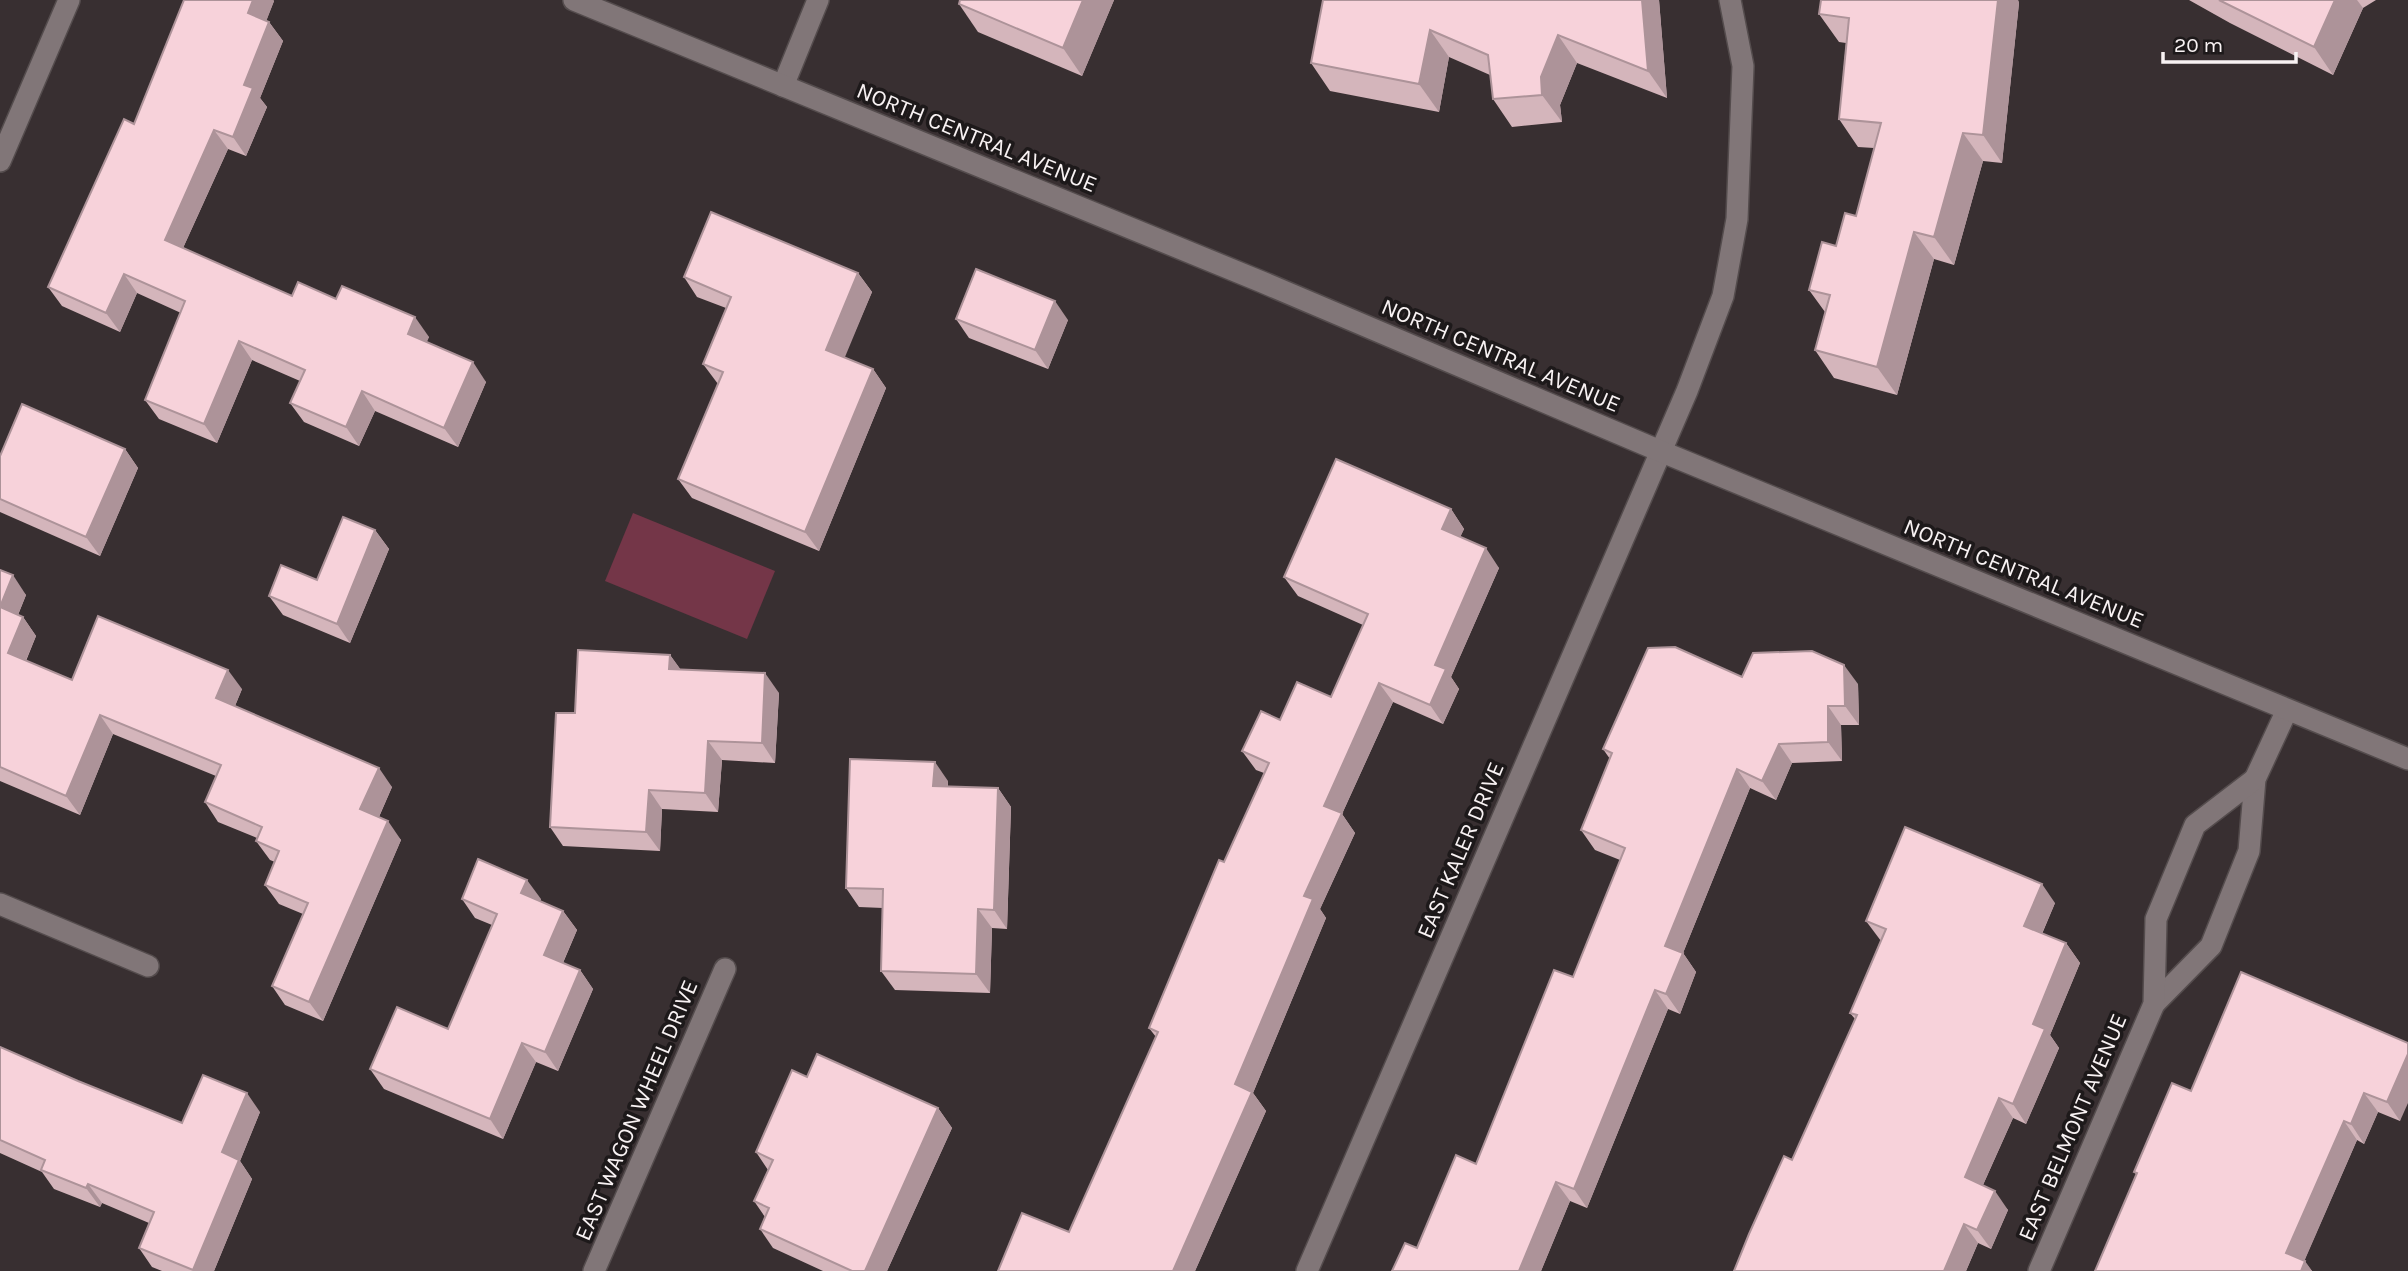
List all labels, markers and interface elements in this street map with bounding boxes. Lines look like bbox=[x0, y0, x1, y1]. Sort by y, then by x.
scale bar bbox=[2163, 21, 2296, 65]
text: 20 m bbox=[2174, 33, 2223, 57]
street label: NORTH CENTRAL AVENUE bbox=[853, 77, 1101, 198]
street label: NORTH CENTRAL AVENUE bbox=[1377, 293, 1624, 418]
street label: NORTH CENTRAL AVENUE bbox=[1900, 513, 2148, 634]
street label: EAST KALER DRIVE bbox=[1411, 758, 1510, 942]
street label: EAST WAGON WHEEL DRIVE bbox=[569, 976, 704, 1245]
street label: EAST BELMONT AVENUE bbox=[2012, 1010, 2133, 1245]

